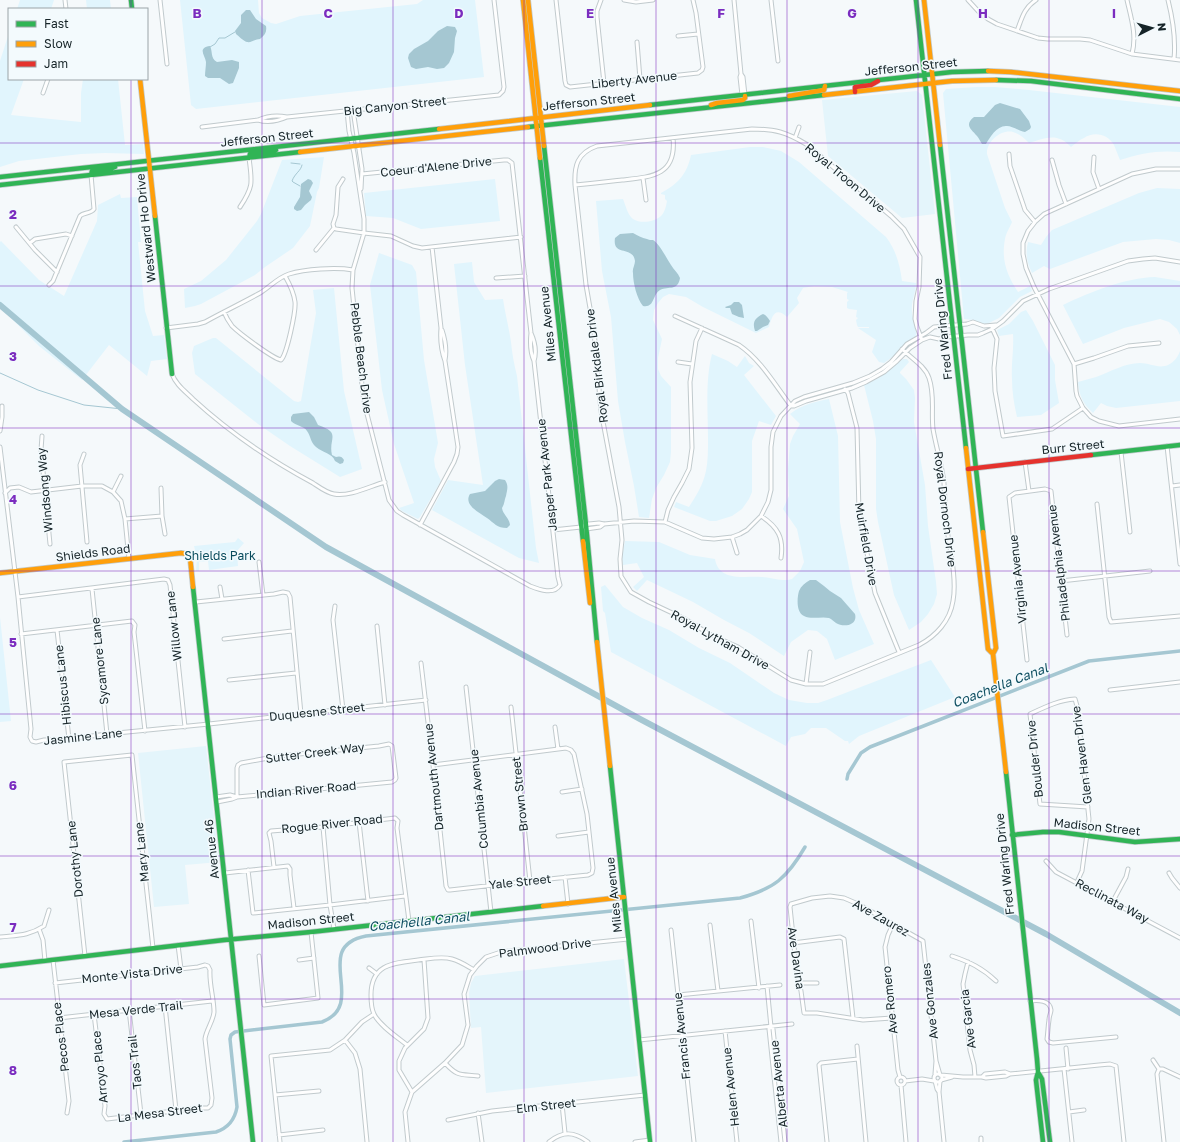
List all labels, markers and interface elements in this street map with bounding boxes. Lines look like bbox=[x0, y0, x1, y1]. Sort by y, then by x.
text: B bbox=[192, 5, 202, 21]
text: C bbox=[323, 5, 333, 21]
text: D bbox=[454, 5, 464, 21]
text: E bbox=[586, 5, 594, 21]
text: F bbox=[717, 5, 725, 21]
text: G bbox=[847, 5, 857, 21]
text: H bbox=[978, 5, 988, 21]
text: I bbox=[1112, 5, 1116, 21]
legend bbox=[8, 8, 148, 80]
north arrow bbox=[1132, 8, 1172, 48]
text: Fast bbox=[44, 16, 69, 31]
text: N bbox=[1156, 22, 1169, 32]
text: Slow bbox=[44, 36, 72, 51]
street label: Jefferson Street bbox=[864, 54, 958, 79]
text: Jam bbox=[44, 56, 68, 71]
street label: Liberty Avenue bbox=[590, 68, 678, 91]
street label: Jefferson Street bbox=[542, 89, 636, 114]
street label: Big Canyon Street bbox=[343, 93, 447, 118]
street label: Jefferson Street bbox=[220, 125, 314, 150]
street label: Royal Troon Drive bbox=[802, 140, 889, 216]
street label: Coeur d'Alene Drive bbox=[380, 153, 492, 180]
street label: Westward Ho Drive bbox=[132, 173, 159, 283]
text: 2 bbox=[9, 206, 17, 222]
street label: Fred Waring Drive bbox=[930, 277, 955, 381]
street label: Miles Avenue bbox=[536, 285, 559, 363]
street label: Pebble Beach Drive bbox=[347, 302, 376, 414]
street label: Royal Birkdale Drive bbox=[582, 308, 611, 424]
text: 3 bbox=[9, 348, 17, 364]
street label: Jasper Park Avenue bbox=[533, 418, 560, 532]
street label: Burr Street bbox=[1041, 436, 1105, 457]
street label: Windsong Way bbox=[33, 447, 56, 533]
street label: Royal Dornoch Drive bbox=[931, 450, 960, 568]
text: 4 bbox=[9, 491, 17, 507]
street label: Muirfield Drive bbox=[852, 501, 881, 587]
street label: Philadelphia Avenue bbox=[1044, 504, 1073, 622]
street label: Virginia Avenue bbox=[1005, 534, 1030, 624]
street label: Shields Road bbox=[55, 540, 131, 565]
park label: Shields Park bbox=[184, 548, 256, 563]
street label: Willow Lane bbox=[162, 590, 185, 662]
street label: Royal Lytham Drive bbox=[668, 606, 772, 673]
street label: Sycamore Lane bbox=[87, 617, 112, 705]
text: 5 bbox=[9, 634, 17, 650]
street label: Hibiscus Lane bbox=[51, 644, 74, 726]
water label: Coachella Canal bbox=[950, 659, 1051, 711]
street label: Duquesne Street bbox=[268, 699, 366, 724]
street label: Glen Haven Drive bbox=[1068, 705, 1095, 805]
street label: Boulder Drive bbox=[1023, 719, 1046, 799]
street label: Dartmouth Avenue bbox=[420, 723, 447, 831]
street label: Jasmine Lane bbox=[43, 725, 123, 748]
street label: Sutter Creek Way bbox=[265, 739, 366, 766]
street label: Columbia Avenue bbox=[466, 749, 491, 849]
street label: Brown Street bbox=[508, 756, 531, 832]
text: 6 bbox=[9, 777, 17, 793]
street label: Indian River Road bbox=[255, 778, 357, 801]
street label: Rogue River Road bbox=[281, 811, 383, 836]
street label: Fred Waring Drive bbox=[992, 812, 1017, 916]
street label: Madison Street bbox=[1053, 814, 1141, 839]
street label: Avenue 46 bbox=[201, 818, 222, 880]
street label: Dorothy Lane bbox=[63, 820, 86, 898]
street label: Mary Lane bbox=[131, 821, 152, 883]
street label: Miles Avenue bbox=[602, 856, 625, 934]
street label: Yale Street bbox=[488, 871, 552, 892]
street label: Reclinata Way bbox=[1073, 875, 1152, 926]
street label: Ave Zaurez bbox=[850, 896, 912, 939]
street label: Madison Street bbox=[267, 908, 355, 933]
water label: Coachella Canal bbox=[368, 908, 471, 934]
text: 7 bbox=[9, 919, 17, 935]
street label: Ave Davina bbox=[785, 926, 808, 990]
street label: Palmwood Drive bbox=[498, 934, 592, 961]
street label: Monte Vista Drive bbox=[81, 961, 183, 986]
street label: Ave Gonzales bbox=[918, 962, 941, 1040]
street label: Ave Romero bbox=[878, 965, 901, 1035]
street label: Ave Garcia bbox=[956, 988, 979, 1050]
street label: Francis Avenue bbox=[669, 992, 694, 1080]
street label: Mesa Verde Trail bbox=[88, 997, 184, 1022]
street label: Pecos Place bbox=[49, 1001, 72, 1073]
street label: Arroyo Place bbox=[88, 1030, 111, 1104]
street label: Taos Trail bbox=[124, 1034, 145, 1090]
street label: Alberta Avenue bbox=[766, 1040, 791, 1129]
street label: Helen Avenue bbox=[719, 1047, 742, 1127]
text: 8 bbox=[9, 1062, 17, 1078]
street label: Elm Street bbox=[515, 1095, 577, 1116]
street label: La Mesa Street bbox=[117, 1100, 204, 1125]

